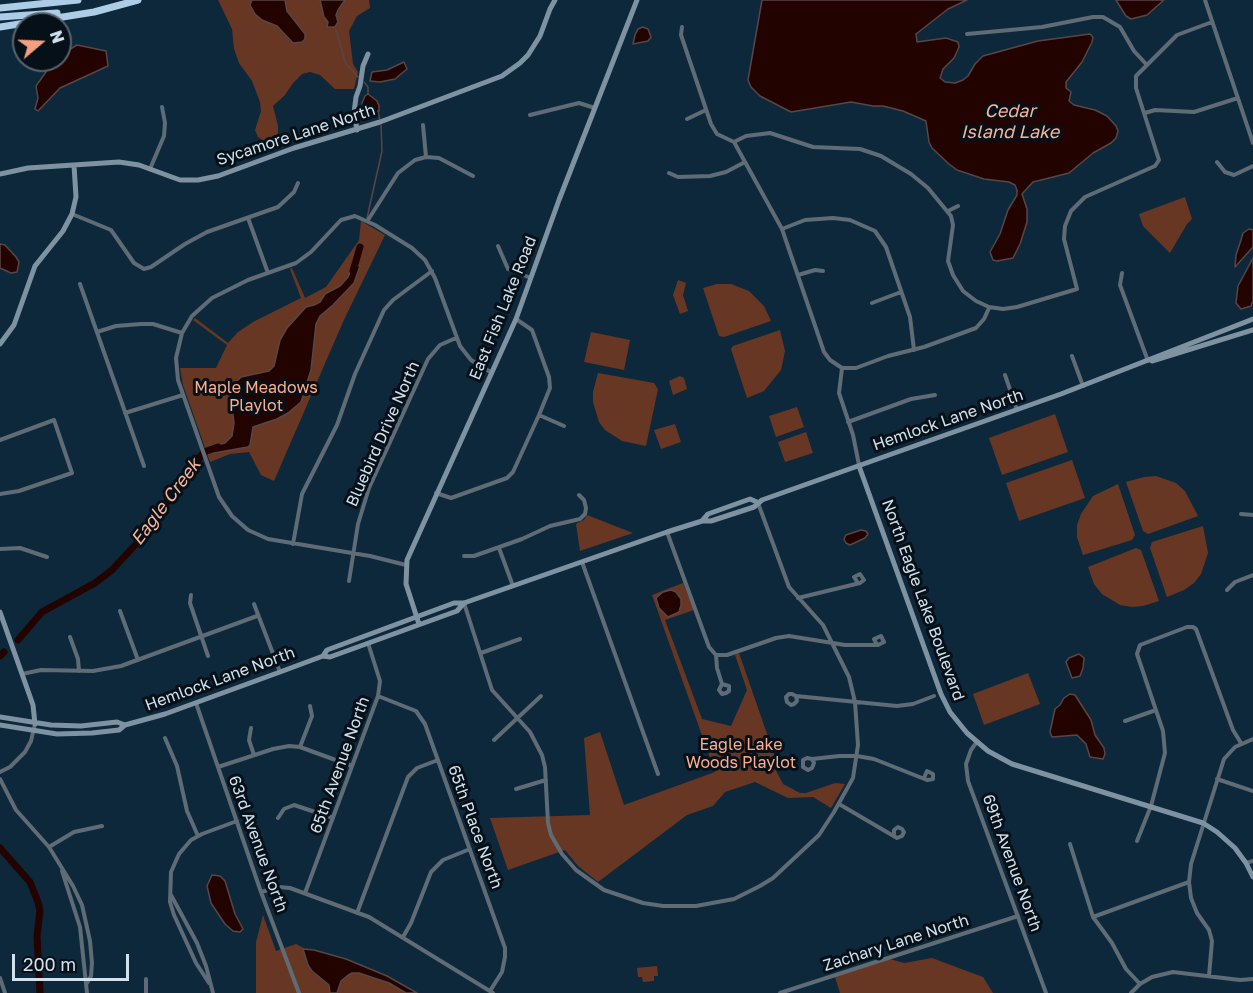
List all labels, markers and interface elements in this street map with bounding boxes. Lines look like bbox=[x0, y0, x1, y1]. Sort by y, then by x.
north arrow bbox=[12, 12, 72, 72]
text: N bbox=[46, 28, 69, 46]
street label: Sycamore Lane North bbox=[214, 100, 378, 170]
water label: Cedar Island Lake bbox=[961, 100, 1059, 142]
street label: East Fish Lake Road bbox=[465, 233, 541, 383]
street label: Bluebird Drive North bbox=[342, 358, 424, 510]
park label: Maple Meadows Playlot bbox=[194, 378, 318, 416]
street label: Hemlock Lane North bbox=[870, 385, 1026, 455]
water label: Eagle Creek bbox=[126, 454, 206, 550]
street label: North Eagle Lake Boulevard bbox=[878, 497, 968, 703]
street label: Hemlock Lane North bbox=[143, 643, 297, 715]
street label: 65th Avenue North bbox=[306, 694, 374, 836]
park label: Eagle Lake Woods Playlot bbox=[686, 735, 796, 773]
street label: 65th Place North bbox=[444, 762, 506, 892]
street label: 63rd Avenue North bbox=[224, 773, 292, 915]
street label: 69th Avenue North bbox=[978, 792, 1046, 934]
street label: Zachary Lane North bbox=[821, 910, 971, 976]
scale bar bbox=[15, 942, 132, 980]
text: 200 m bbox=[23, 953, 76, 975]

